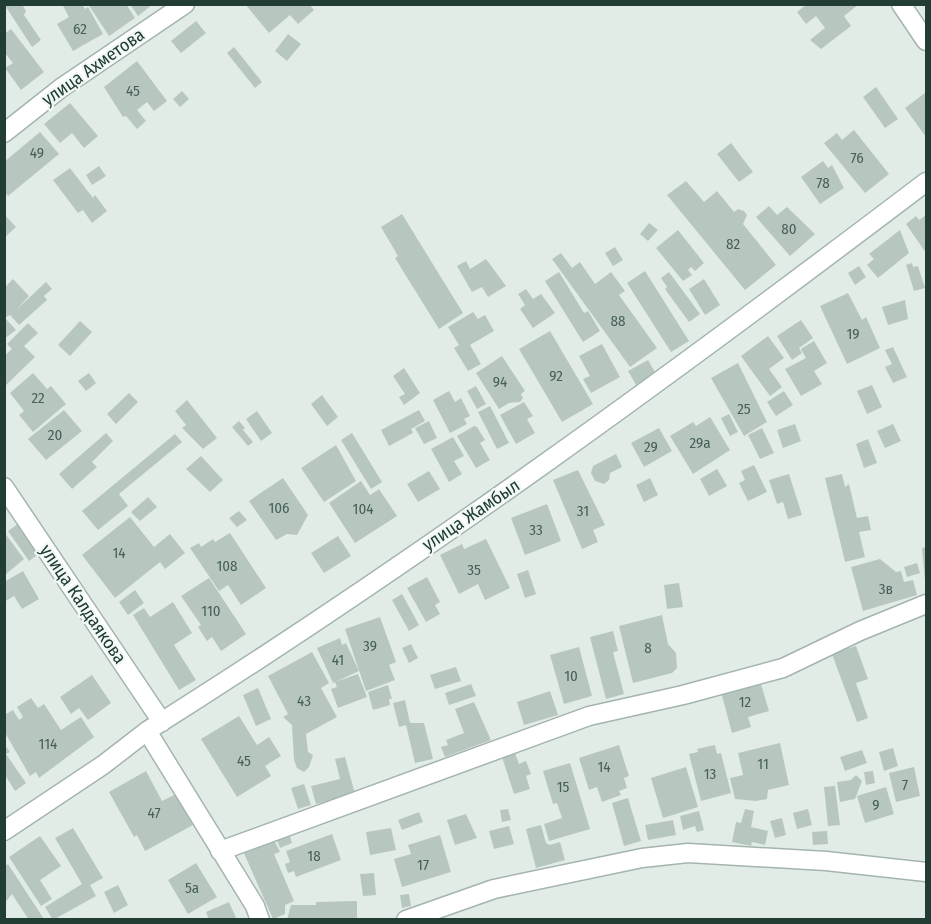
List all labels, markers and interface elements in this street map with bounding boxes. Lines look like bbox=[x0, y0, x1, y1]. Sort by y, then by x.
house number: 62 bbox=[73, 20, 87, 38]
street label: улица Ахметова bbox=[37, 23, 149, 110]
house number: 45 bbox=[126, 82, 140, 100]
house number: 49 bbox=[30, 144, 44, 162]
house number: 76 bbox=[850, 149, 864, 167]
house number: 78 bbox=[816, 174, 830, 192]
house number: 80 bbox=[781, 220, 797, 238]
house number: 82 bbox=[726, 235, 740, 253]
house number: 88 bbox=[610, 312, 626, 330]
house number: 19 bbox=[846, 325, 860, 343]
house number: 92 bbox=[549, 367, 563, 385]
house number: 94 bbox=[493, 373, 507, 391]
house number: 22 bbox=[31, 389, 45, 407]
house number: 25 bbox=[737, 400, 751, 418]
house number: 20 bbox=[48, 426, 62, 444]
house number: 29а bbox=[689, 434, 711, 452]
house number: 29 bbox=[644, 438, 658, 456]
street label: улица Жамбыл bbox=[418, 474, 524, 556]
house number: 106 bbox=[268, 499, 290, 517]
house number: 104 bbox=[353, 500, 373, 518]
house number: 31 bbox=[577, 502, 589, 520]
house number: 33 bbox=[529, 521, 543, 539]
street label: улица Калдаякова bbox=[35, 540, 131, 668]
house number: 14 bbox=[112, 544, 126, 562]
house number: 108 bbox=[216, 557, 238, 575]
house number: 35 bbox=[467, 561, 481, 579]
house number: 3в bbox=[879, 580, 893, 598]
house number: 110 bbox=[201, 602, 221, 620]
house number: 39 bbox=[363, 637, 377, 655]
house number: 8 bbox=[644, 639, 652, 657]
house number: 41 bbox=[332, 651, 344, 669]
house number: 10 bbox=[564, 667, 578, 685]
house number: 43 bbox=[297, 692, 311, 710]
house number: 12 bbox=[739, 693, 752, 711]
house number: 114 bbox=[39, 735, 57, 753]
house number: 45 bbox=[237, 752, 251, 770]
house number: 11 bbox=[757, 755, 769, 773]
house number: 14 bbox=[597, 758, 611, 776]
house number: 13 bbox=[704, 765, 717, 783]
house number: 7 bbox=[902, 776, 908, 794]
house number: 15 bbox=[557, 778, 569, 796]
house number: 9 bbox=[872, 796, 880, 814]
house number: 47 bbox=[147, 804, 161, 822]
house number: 18 bbox=[307, 847, 321, 865]
house number: 17 bbox=[417, 856, 429, 874]
house number: 5а bbox=[185, 879, 199, 897]

